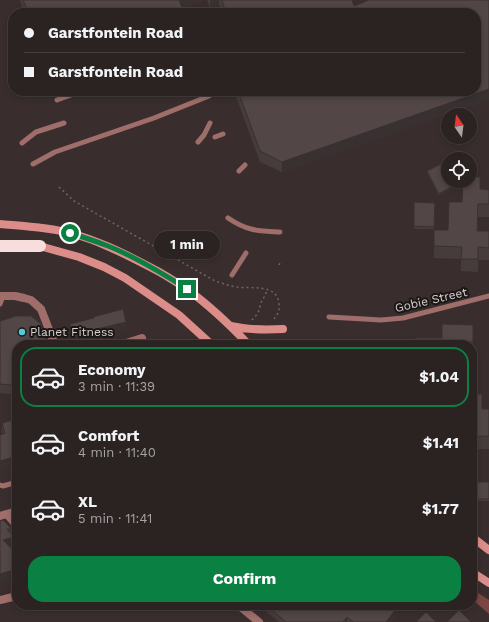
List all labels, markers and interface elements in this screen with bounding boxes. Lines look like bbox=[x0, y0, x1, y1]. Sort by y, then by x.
text: Garstfontein Road bbox=[48, 24, 183, 42]
text: Garstfontein Road bbox=[48, 63, 183, 81]
north arrow bbox=[441, 108, 477, 144]
map controls bbox=[441, 108, 477, 188]
button: locate bbox=[441, 152, 477, 188]
route start bbox=[61, 224, 79, 242]
callout: 1 min bbox=[154, 231, 220, 259]
text: 1 min bbox=[170, 237, 204, 252]
route end bbox=[178, 280, 196, 298]
street label: Gobie Street bbox=[393, 285, 469, 315]
place label: Planet Fitness bbox=[30, 325, 114, 339]
marker: Planet Fitness bbox=[17, 327, 27, 337]
icon: car bbox=[30, 359, 66, 395]
text: Economy bbox=[78, 361, 145, 379]
text: $1.04 bbox=[419, 368, 459, 386]
text: 3 min · 11:39 bbox=[78, 379, 155, 394]
icon: car bbox=[30, 425, 66, 461]
text: Comfort bbox=[78, 427, 139, 445]
text: $1.41 bbox=[423, 434, 459, 452]
text: 4 min · 11:40 bbox=[78, 445, 156, 460]
icon: car bbox=[30, 491, 66, 527]
text: XL bbox=[78, 493, 97, 511]
text: $1.77 bbox=[422, 500, 459, 518]
text: 5 min · 11:41 bbox=[78, 511, 152, 526]
button: Confirm bbox=[28, 556, 461, 602]

